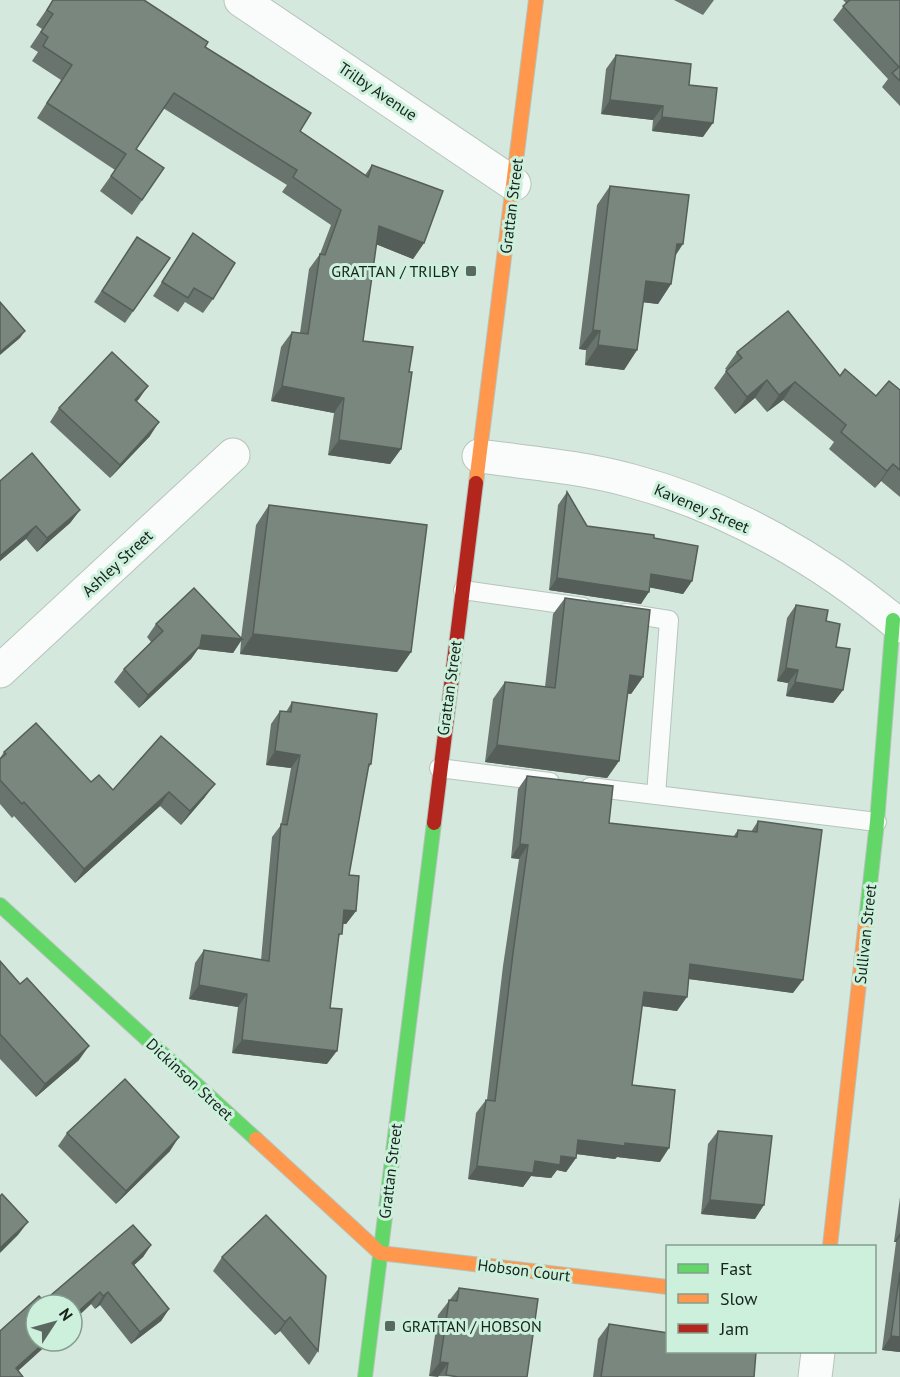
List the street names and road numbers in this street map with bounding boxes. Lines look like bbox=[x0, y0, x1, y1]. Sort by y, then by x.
street label: Trilby Avenue bbox=[335, 57, 421, 125]
street label: Grattan Street bbox=[495, 157, 527, 255]
street label: Kaveney Street bbox=[651, 479, 753, 537]
street label: Ashley Street bbox=[78, 525, 157, 601]
street label: Grattan Street bbox=[432, 639, 466, 737]
street label: Sullivan Street bbox=[850, 883, 880, 985]
street label: Dickinson Street bbox=[142, 1034, 238, 1125]
street label: Grattan Street bbox=[374, 1122, 406, 1220]
street label: Hobson Court bbox=[476, 1254, 572, 1286]

